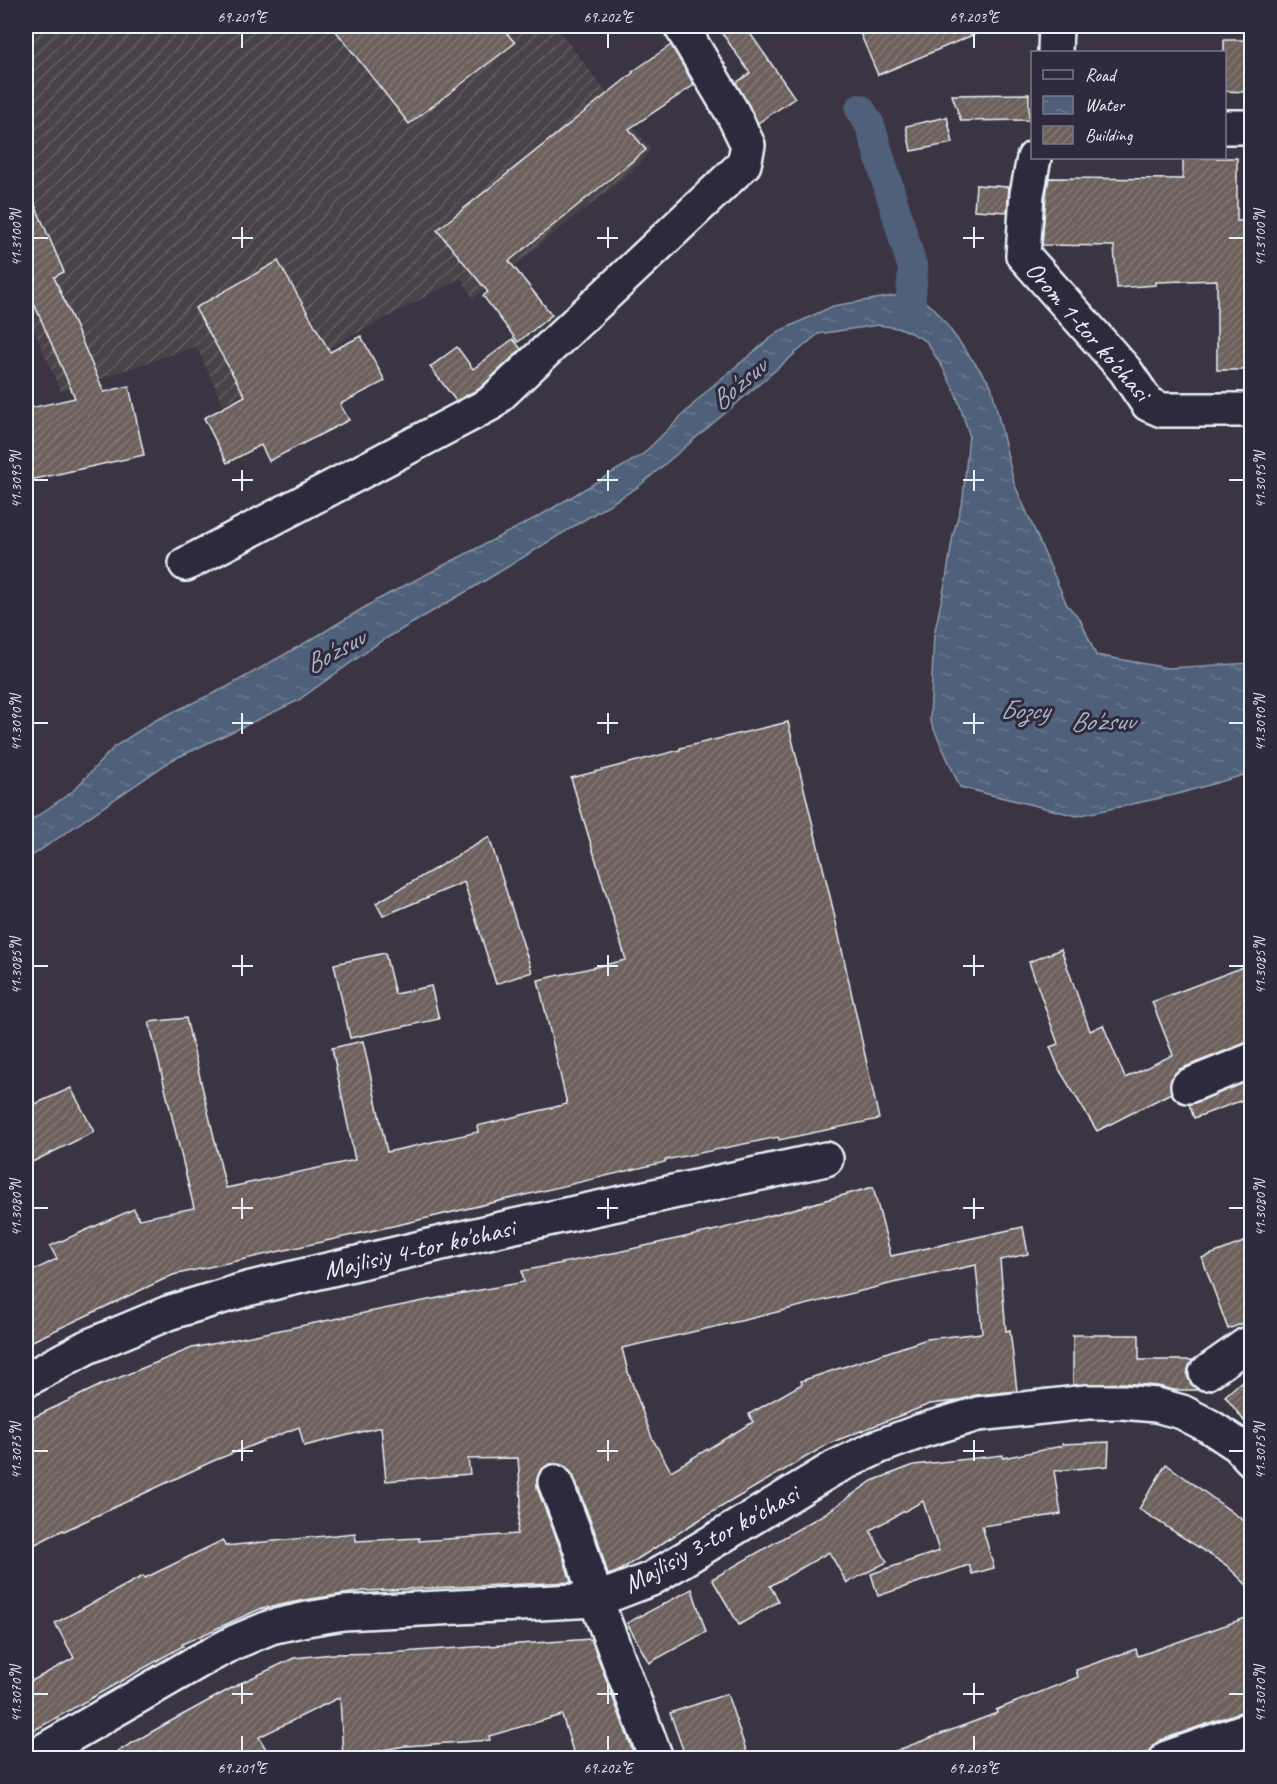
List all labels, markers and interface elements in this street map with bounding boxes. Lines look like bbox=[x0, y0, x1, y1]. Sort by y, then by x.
text: 69.201°E bbox=[218, 8, 269, 27]
text: 69.202°E bbox=[584, 8, 635, 27]
text: 69.203°E bbox=[950, 8, 1001, 27]
legend bbox=[1031, 51, 1226, 159]
text: Road bbox=[1085, 64, 1118, 86]
text: Water bbox=[1085, 94, 1126, 116]
text: Building bbox=[1085, 124, 1134, 146]
text: 41.3100°N bbox=[7, 207, 26, 266]
text: 41.3100°N bbox=[1251, 207, 1270, 266]
street label: Orom 1-tor ko'chasi bbox=[1018, 254, 1160, 410]
water label: Bo'zsuv bbox=[703, 347, 777, 418]
text: 41.3095°N bbox=[7, 449, 26, 508]
text: 41.3095°N bbox=[1251, 449, 1270, 508]
water label: Bo'zsuv bbox=[298, 618, 374, 681]
text: 41.3090°N bbox=[7, 692, 26, 751]
text: 41.3090°N bbox=[1251, 692, 1270, 751]
water label: Бозсу bbox=[999, 693, 1053, 728]
water label: Bo'zsuv bbox=[1070, 703, 1139, 739]
text: 41.3085°N bbox=[7, 935, 26, 994]
text: 41.3085°N bbox=[1251, 935, 1270, 994]
text: 41.3080°N bbox=[7, 1177, 26, 1236]
text: 41.3080°N bbox=[1251, 1177, 1270, 1236]
street label: Majlisiy 4-tor ko'chasi bbox=[320, 1210, 521, 1287]
text: 41.3075°N bbox=[7, 1420, 26, 1479]
text: 41.3075°N bbox=[1251, 1420, 1270, 1479]
street label: Majlisiy 3-tor ko'chasi bbox=[618, 1476, 807, 1601]
text: 41.3070°N bbox=[7, 1663, 26, 1722]
text: 41.3070°N bbox=[1251, 1663, 1270, 1722]
text: 69.201°E bbox=[218, 1759, 269, 1778]
text: 69.202°E bbox=[584, 1759, 635, 1778]
text: 69.203°E bbox=[950, 1759, 1001, 1778]

